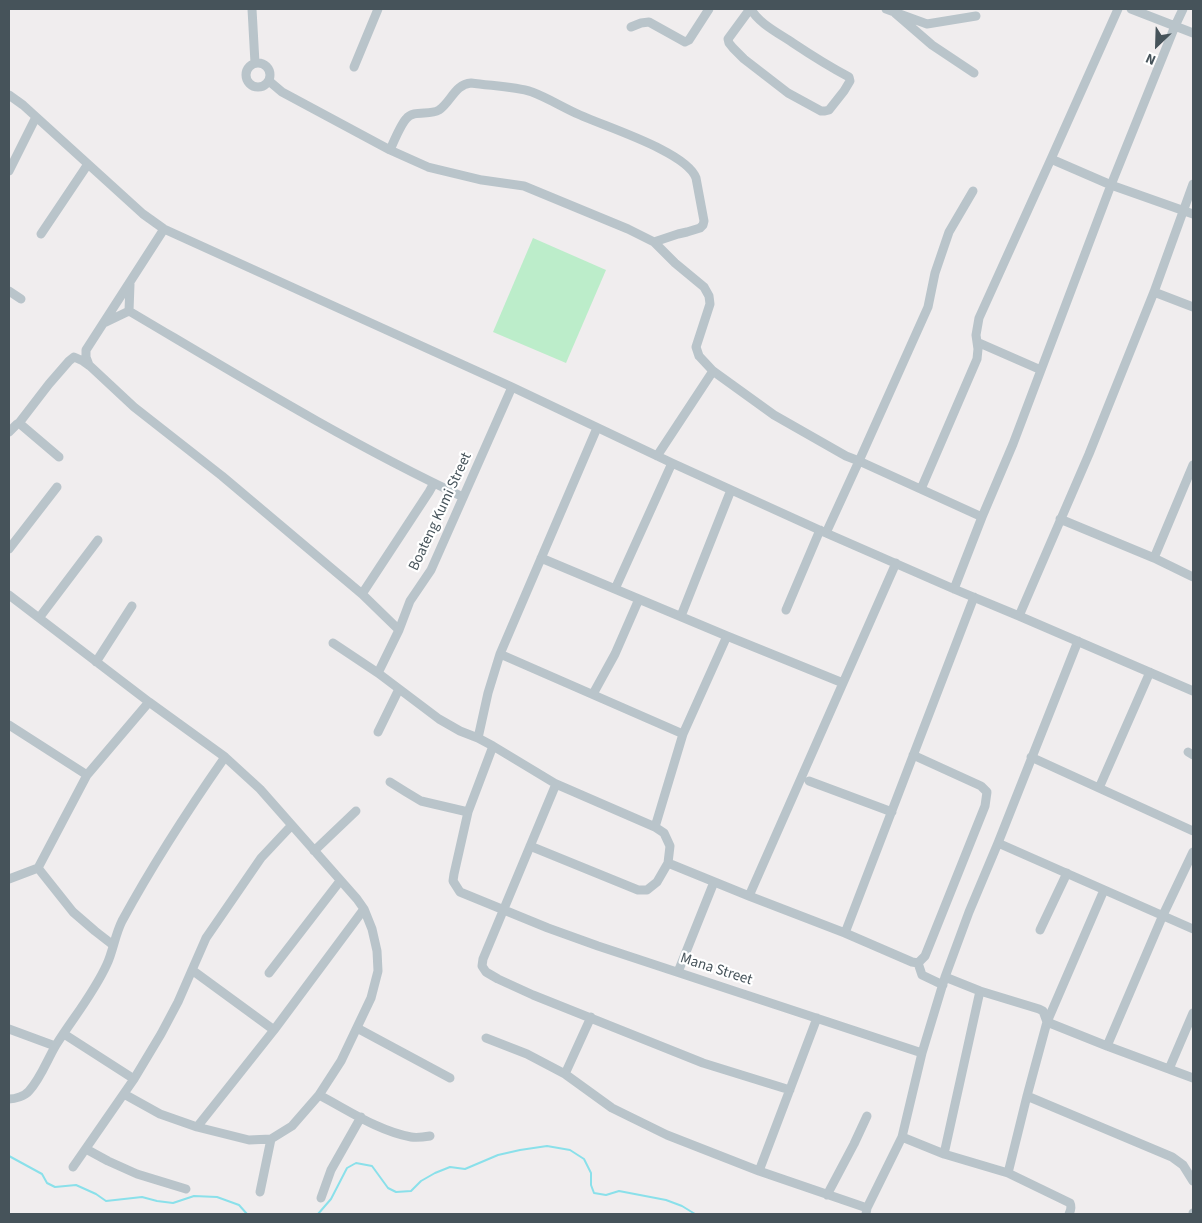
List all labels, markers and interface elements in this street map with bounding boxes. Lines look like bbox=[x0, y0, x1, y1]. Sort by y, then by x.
north arrow bbox=[1132, 20, 1182, 70]
text: N bbox=[1143, 48, 1159, 70]
street label: Boateng Kumi Street bbox=[406, 450, 476, 574]
street label: Mana Street bbox=[678, 950, 754, 990]

